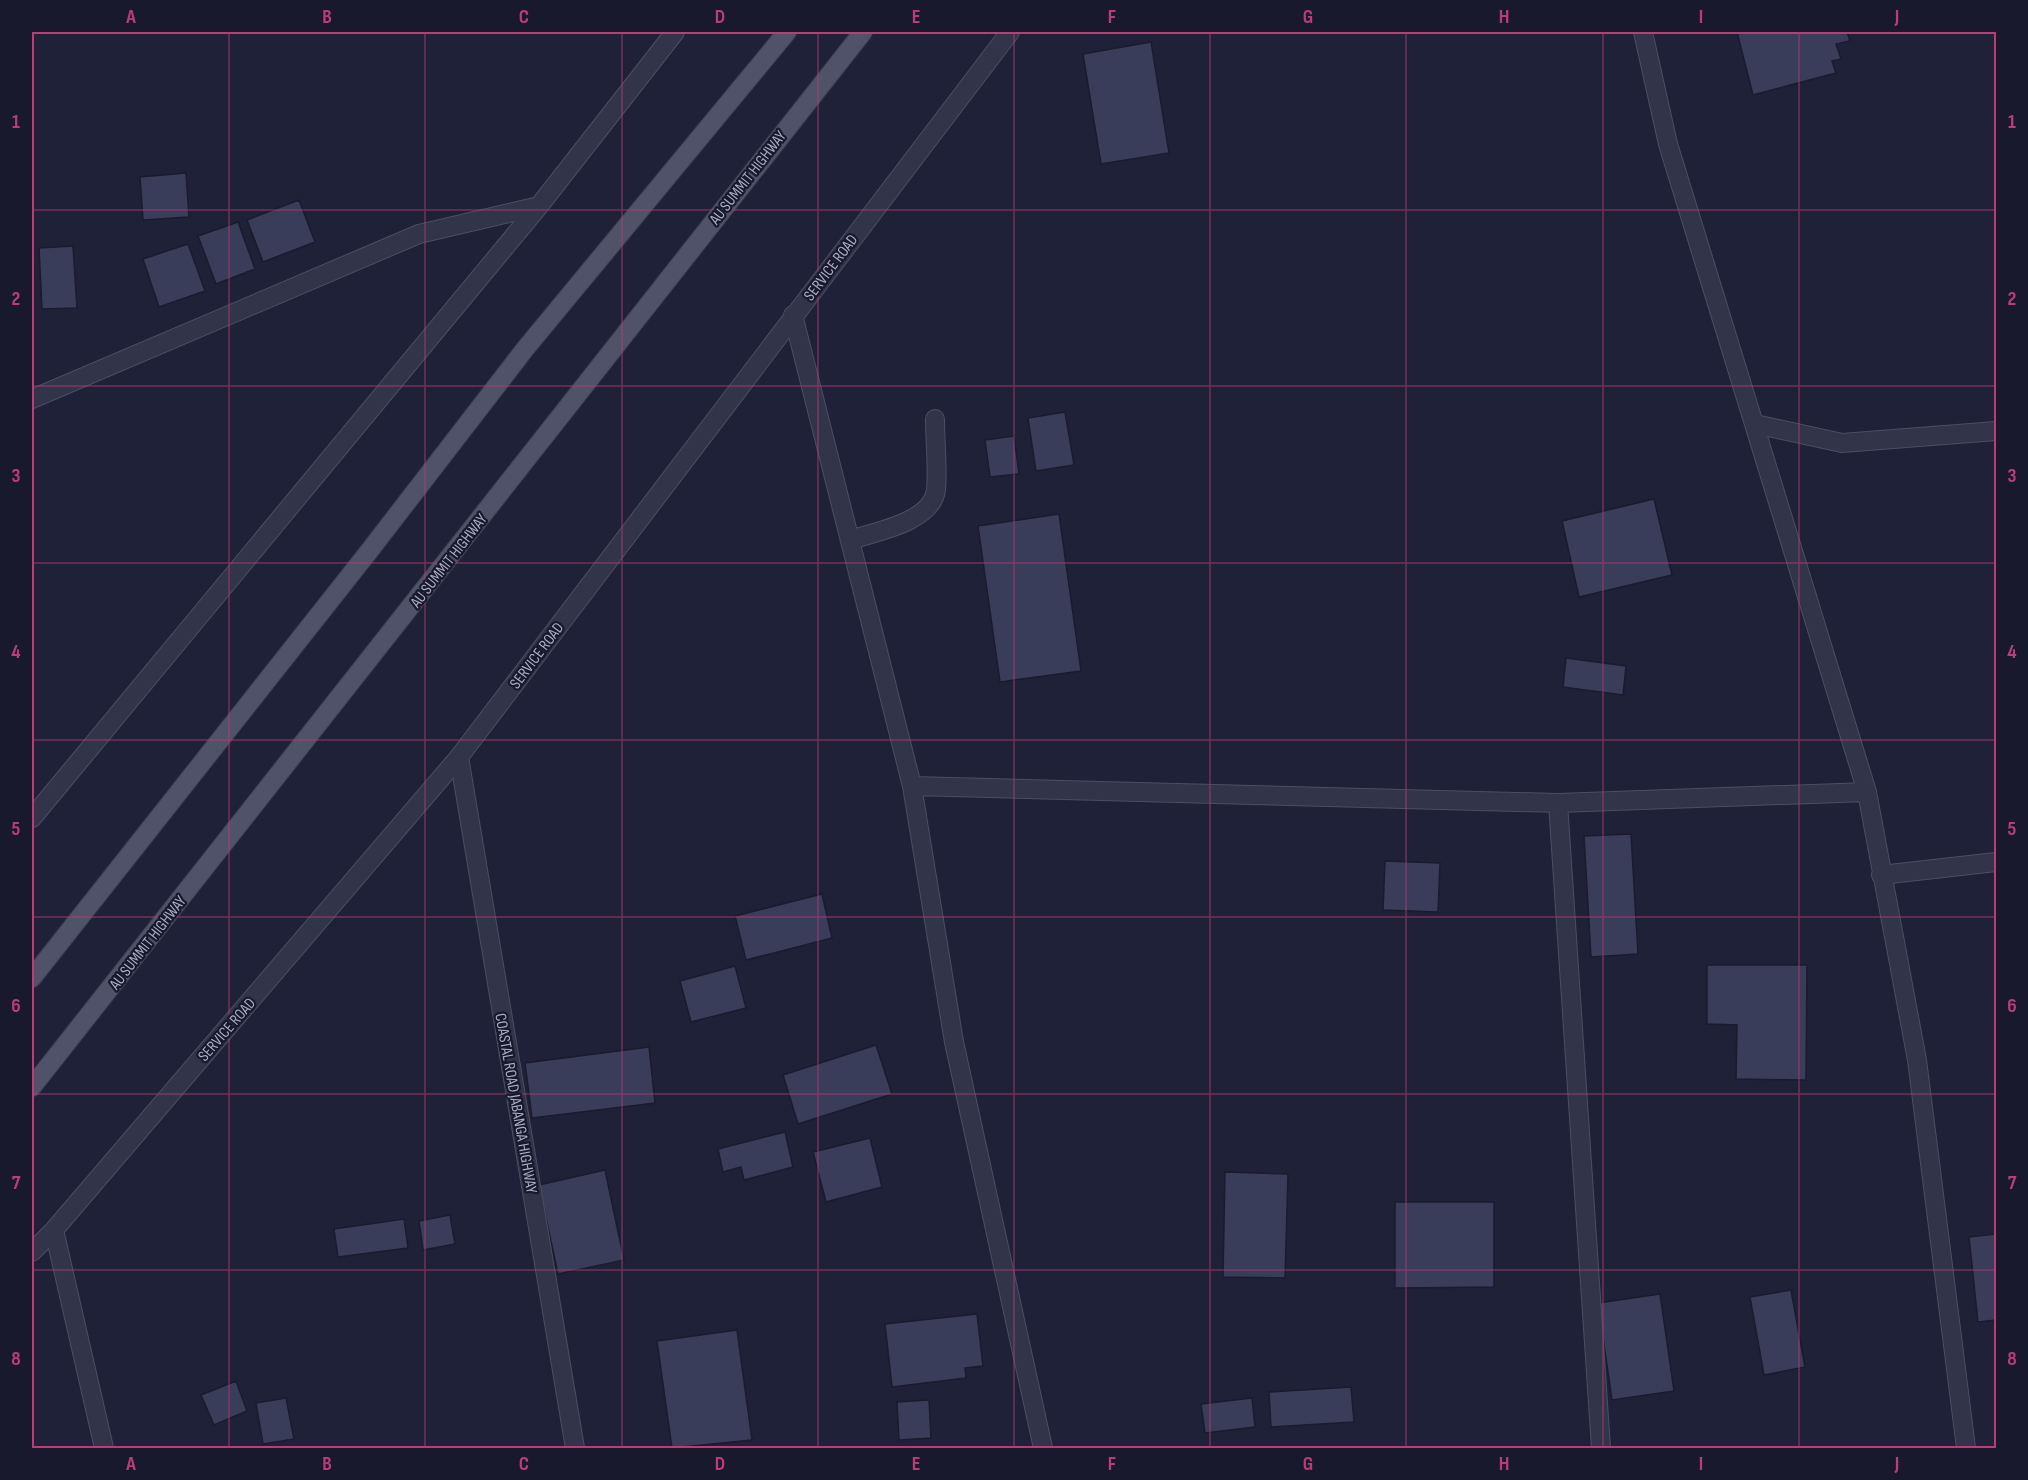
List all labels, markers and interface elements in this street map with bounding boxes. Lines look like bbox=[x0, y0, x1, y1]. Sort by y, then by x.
text: A bbox=[125, 5, 136, 29]
text: B bbox=[322, 5, 332, 29]
text: C bbox=[519, 5, 529, 29]
text: D bbox=[715, 5, 725, 29]
text: E bbox=[912, 5, 920, 29]
text: F bbox=[1108, 5, 1116, 29]
text: G bbox=[1303, 5, 1313, 29]
text: H bbox=[1499, 5, 1509, 29]
text: I bbox=[1699, 5, 1703, 29]
text: J bbox=[1894, 5, 1899, 29]
text: 1 bbox=[12, 110, 20, 134]
text: 1 bbox=[2008, 110, 2016, 134]
street label: AU SUMMIT HIGHWAY bbox=[705, 127, 791, 229]
street label: SERVICE ROAD bbox=[800, 231, 862, 305]
text: 2 bbox=[12, 287, 20, 311]
text: 2 bbox=[2008, 287, 2016, 311]
text: 3 bbox=[12, 464, 21, 488]
text: 3 bbox=[2008, 464, 2017, 488]
street label: AU SUMMIT HIGHWAY bbox=[406, 510, 492, 612]
street label: SERVICE ROAD bbox=[506, 619, 568, 693]
text: 4 bbox=[11, 640, 21, 664]
text: 4 bbox=[2007, 640, 2017, 664]
text: 5 bbox=[12, 817, 21, 841]
text: 5 bbox=[2008, 817, 2017, 841]
street label: AU SUMMIT HIGHWAY bbox=[105, 892, 191, 994]
text: 6 bbox=[11, 994, 21, 1018]
street label: SERVICE ROAD bbox=[194, 994, 260, 1066]
text: 6 bbox=[2007, 994, 2017, 1018]
street label: COASTAL ROAD JABANGA HIGHWAY bbox=[490, 1012, 541, 1195]
text: 7 bbox=[12, 1171, 21, 1195]
text: 7 bbox=[2008, 1171, 2017, 1195]
text: 8 bbox=[11, 1347, 21, 1371]
text: 8 bbox=[2007, 1347, 2017, 1371]
text: A bbox=[125, 1452, 136, 1476]
text: B bbox=[322, 1452, 332, 1476]
text: C bbox=[519, 1452, 529, 1476]
text: D bbox=[715, 1452, 725, 1476]
text: E bbox=[912, 1452, 920, 1476]
text: F bbox=[1108, 1452, 1116, 1476]
text: G bbox=[1303, 1452, 1313, 1476]
text: H bbox=[1499, 1452, 1509, 1476]
text: I bbox=[1699, 1452, 1703, 1476]
text: J bbox=[1894, 1452, 1899, 1476]

